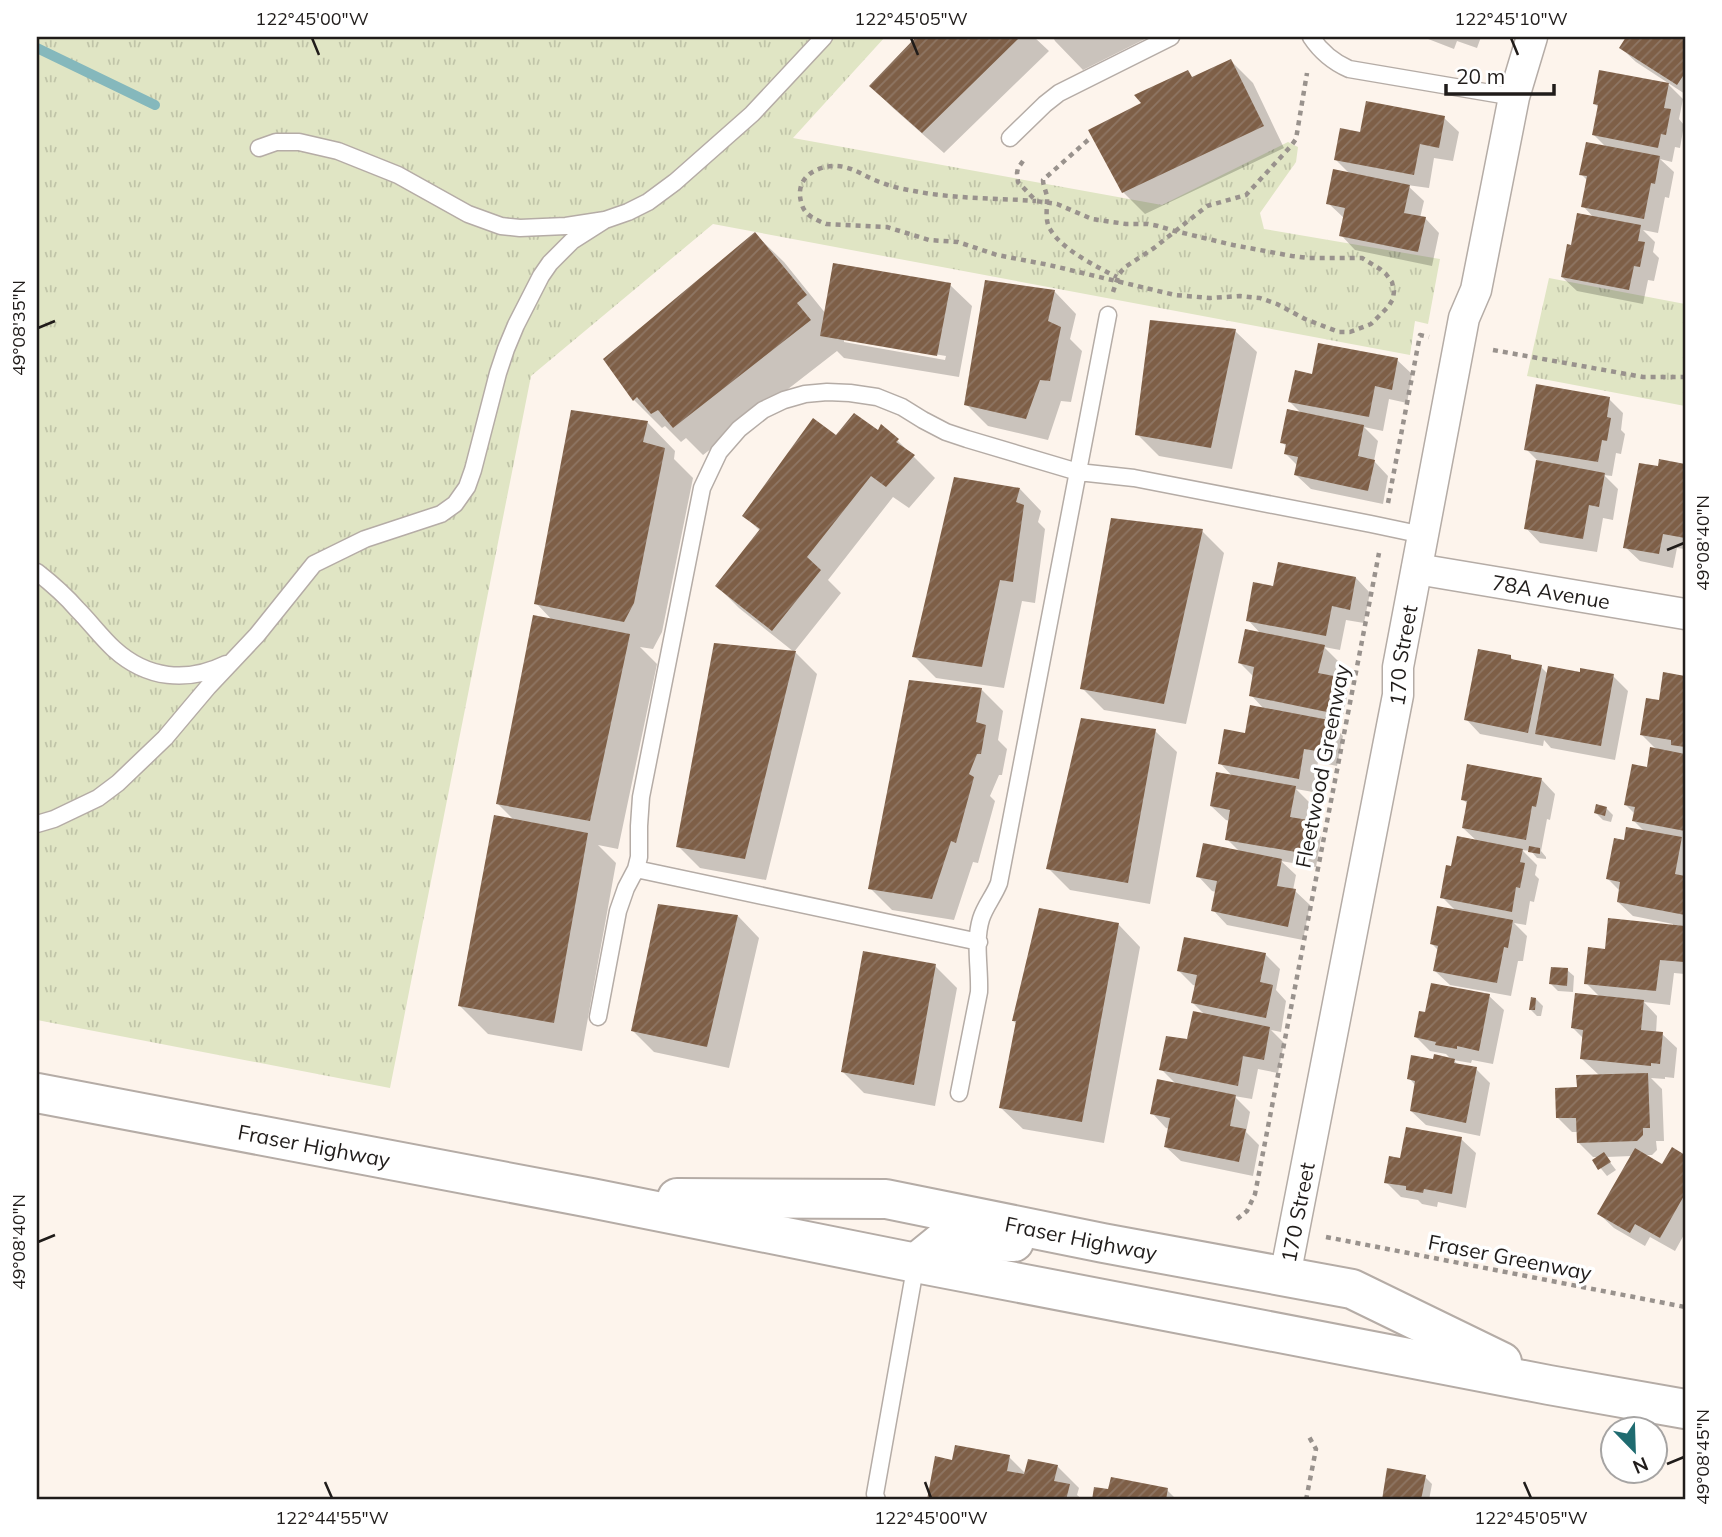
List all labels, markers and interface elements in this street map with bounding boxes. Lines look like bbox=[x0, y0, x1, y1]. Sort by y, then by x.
text: 122°45'00"W bbox=[255, 7, 369, 30]
text: 122°45'05"W bbox=[854, 7, 968, 30]
text: 122°45'10"W bbox=[1454, 7, 1568, 30]
scale bar bbox=[1446, 52, 1554, 96]
text: 20 m bbox=[1456, 63, 1505, 89]
text: 49°08'35"N bbox=[7, 280, 30, 376]
text: 49°08'40"N bbox=[1691, 495, 1714, 591]
street label: 78A Avenue bbox=[1490, 569, 1612, 614]
street label: 170 Street bbox=[1383, 603, 1422, 708]
street label: Fleetwood Greenway bbox=[1290, 662, 1354, 870]
street label: Fraser Highway bbox=[236, 1118, 392, 1173]
street label: 170 Street bbox=[1275, 1160, 1320, 1264]
text: 49°08'40"N bbox=[7, 1194, 30, 1290]
street label: Fraser Highway bbox=[1003, 1210, 1159, 1266]
street label: Fraser Greenway bbox=[1426, 1228, 1594, 1286]
text: 49°08'45"N bbox=[1691, 1409, 1714, 1505]
north arrow bbox=[1600, 1414, 1670, 1484]
text: N bbox=[1629, 1452, 1652, 1479]
text: 122°44'55"W bbox=[275, 1506, 389, 1529]
text: 122°45'00"W bbox=[874, 1506, 988, 1529]
text: 122°45'05"W bbox=[1474, 1506, 1588, 1529]

